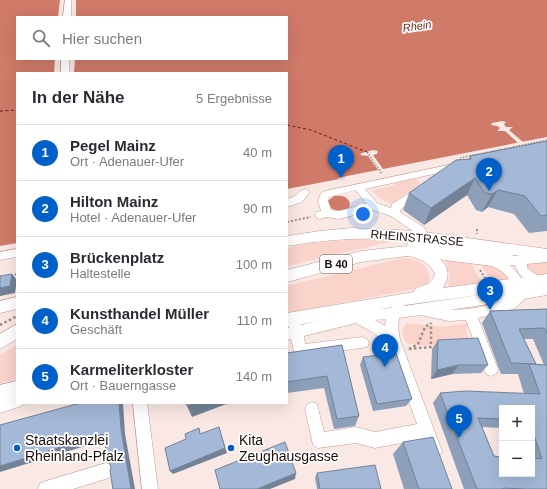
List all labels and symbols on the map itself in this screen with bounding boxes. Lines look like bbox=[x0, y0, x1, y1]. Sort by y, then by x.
water label: Rhein bbox=[402, 18, 432, 34]
pin: 1 bbox=[328, 145, 354, 178]
pin: 2 bbox=[476, 158, 502, 191]
your location bbox=[353, 204, 373, 224]
street label: RHEINSTRASSE bbox=[370, 227, 464, 249]
road number: B 40 bbox=[320, 255, 352, 273]
pin: 3 bbox=[477, 277, 503, 310]
pin: 4 bbox=[372, 334, 398, 367]
pin: 5 bbox=[446, 405, 472, 438]
place label: Staatskanzlei Rheinland-Pfalz bbox=[25, 432, 124, 464]
place label: Kita Zeughausgasse bbox=[239, 432, 339, 464]
marker: Staatskanzlei Rheinland-Pfalz bbox=[12, 443, 22, 453]
marker: Kita Zeughausgasse bbox=[226, 443, 236, 453]

